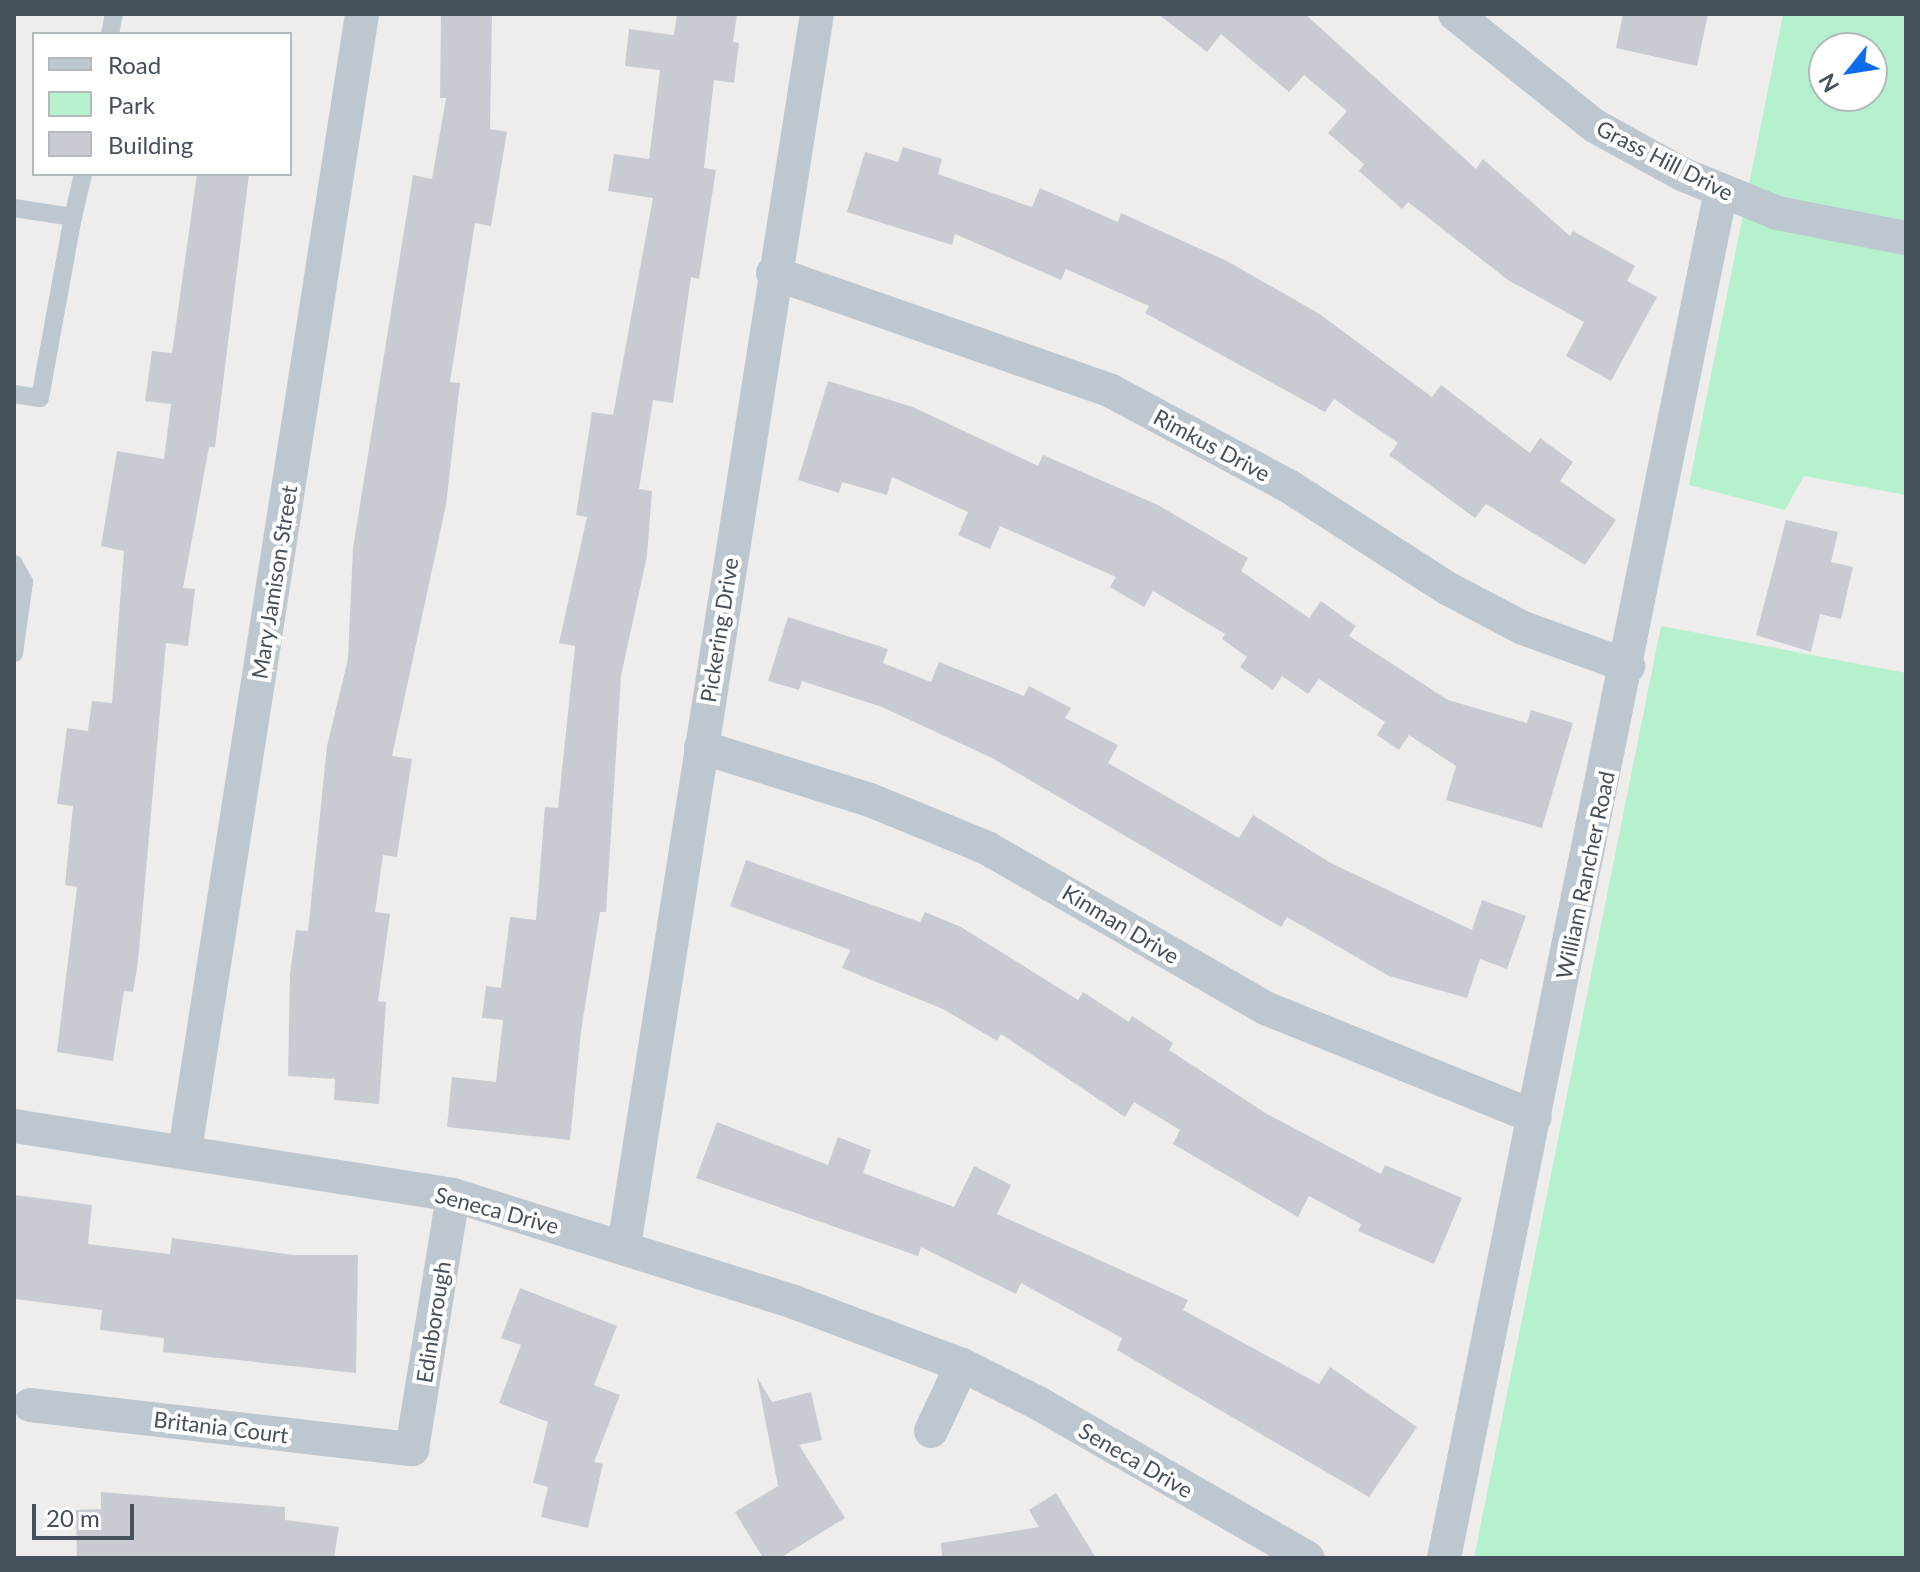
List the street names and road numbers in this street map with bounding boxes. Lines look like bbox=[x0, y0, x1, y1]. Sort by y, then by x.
street label: Grass Hill Drive bbox=[1592, 114, 1738, 206]
street label: Rimkus Drive bbox=[1149, 403, 1275, 487]
street label: Mary Jamison Street bbox=[246, 483, 302, 681]
street label: Pickering Drive bbox=[695, 556, 743, 704]
street label: William Rancher Road bbox=[1550, 769, 1620, 981]
street label: Kinman Drive bbox=[1058, 879, 1184, 969]
street label: Seneca Drive bbox=[432, 1181, 562, 1239]
street label: Edinborough bbox=[410, 1259, 456, 1385]
street label: Britania Court bbox=[152, 1406, 290, 1448]
street label: Seneca Drive bbox=[1074, 1417, 1198, 1503]

